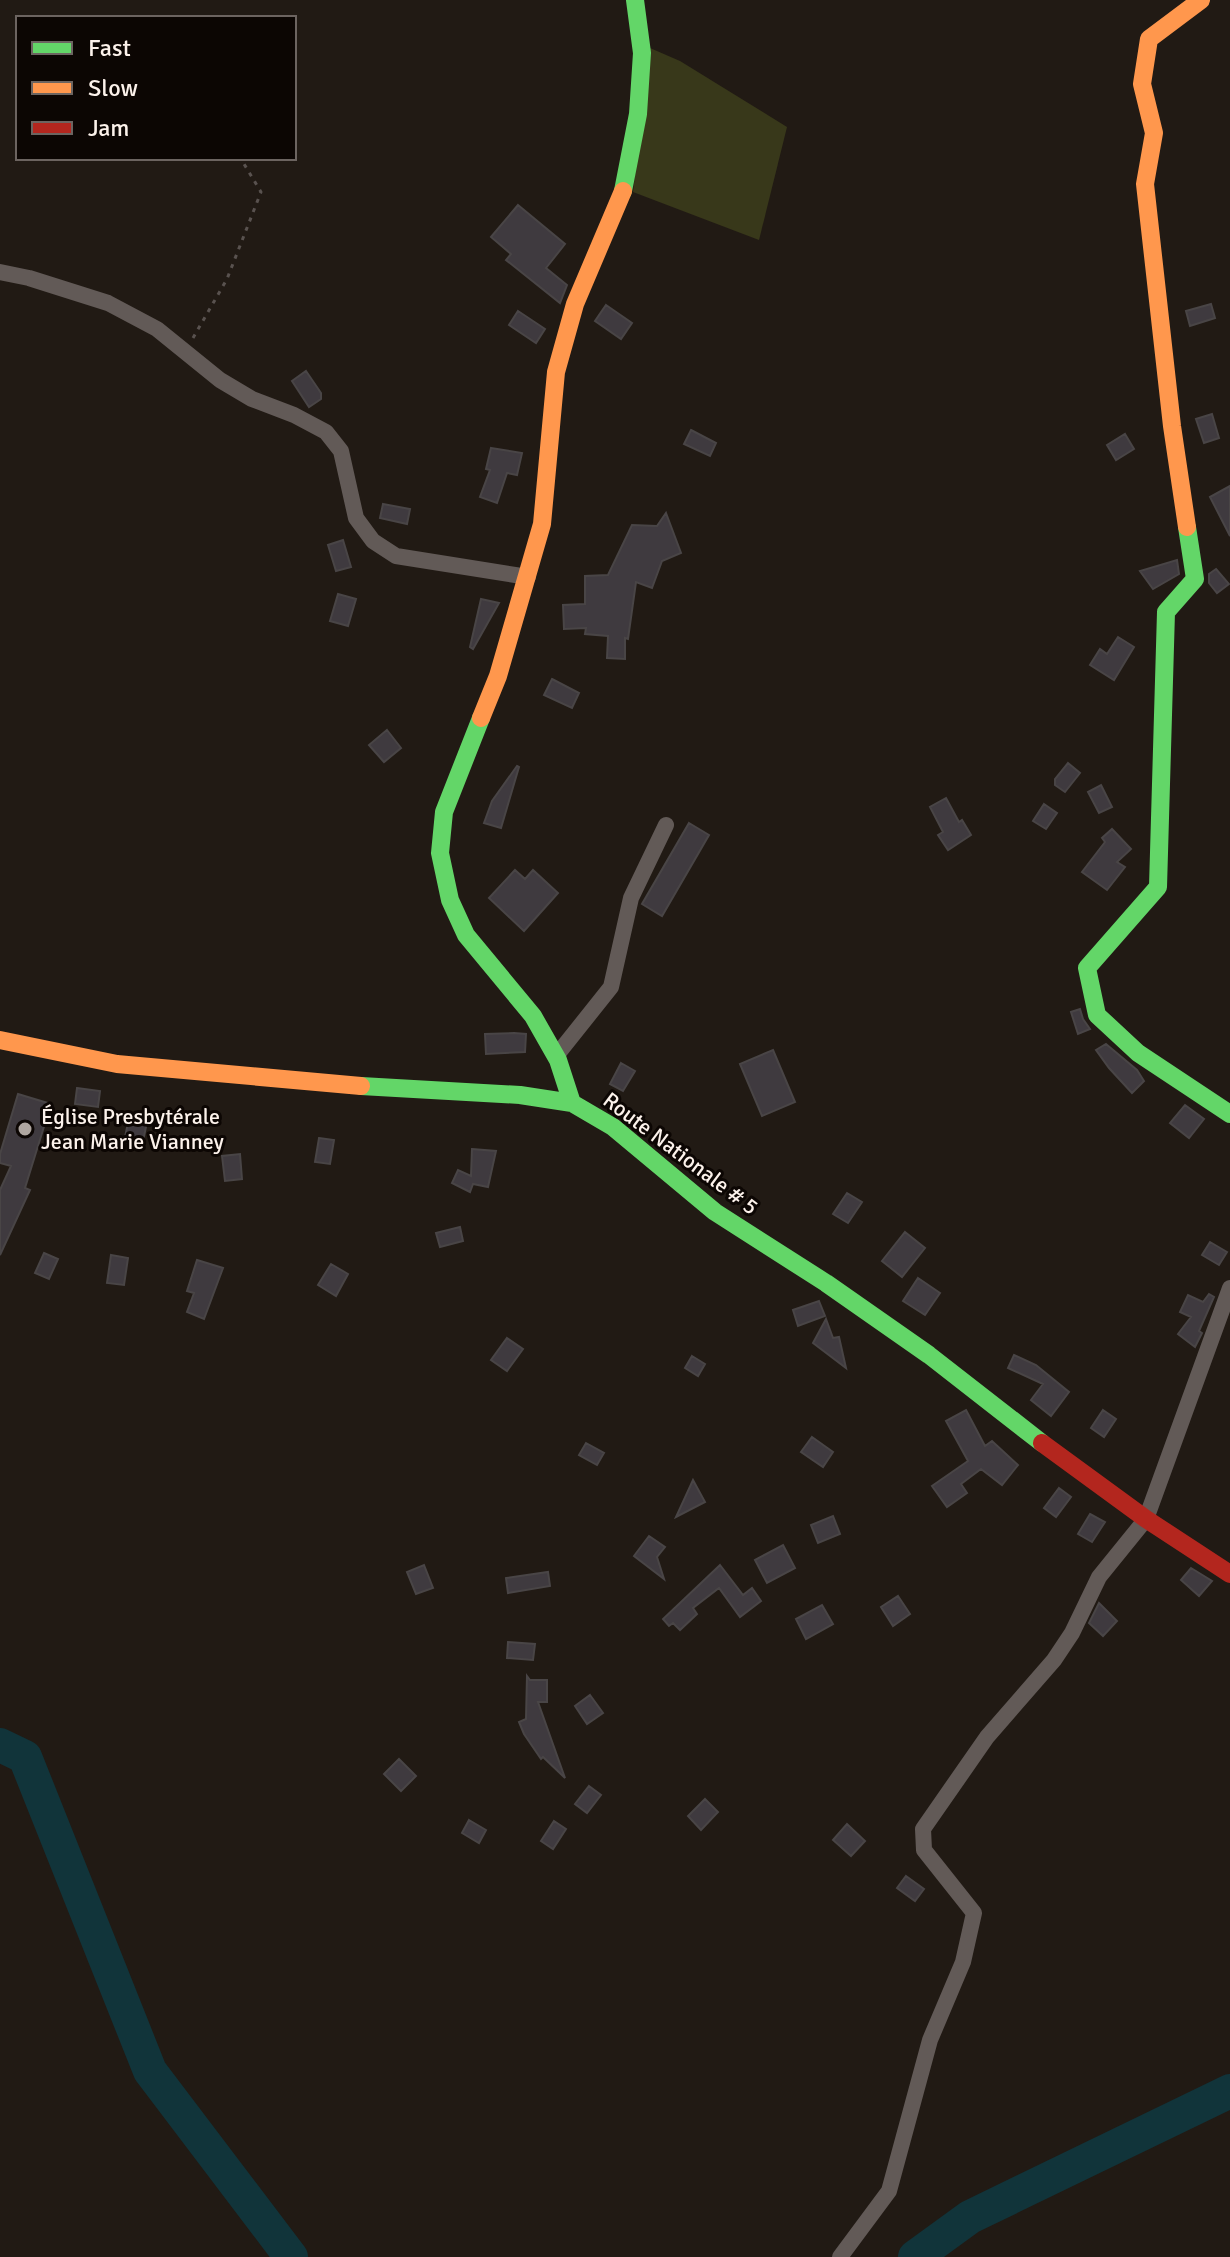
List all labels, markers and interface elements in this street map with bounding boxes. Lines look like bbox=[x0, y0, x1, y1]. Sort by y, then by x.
legend bbox=[16, 16, 296, 160]
text: Fast bbox=[88, 33, 131, 63]
text: Slow bbox=[88, 73, 138, 103]
text: Jam bbox=[88, 113, 129, 143]
street label: Route Nationale # 5 bbox=[598, 1086, 764, 1220]
place label: Église Presbytérale Jean Marie Vianney bbox=[41, 1103, 225, 1155]
marker: Église Presbytérale Jean Marie Vianney bbox=[16, 1120, 34, 1138]

